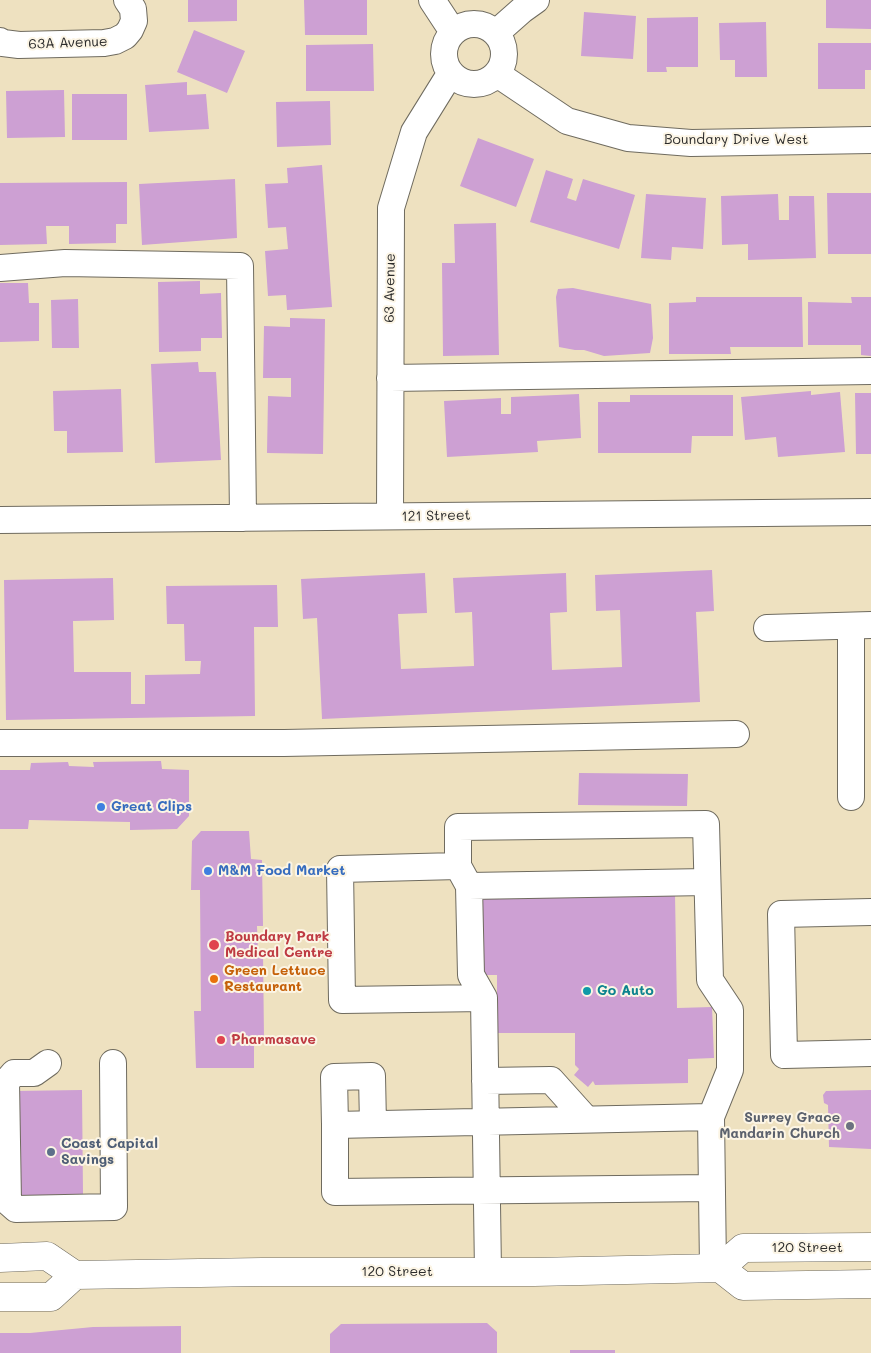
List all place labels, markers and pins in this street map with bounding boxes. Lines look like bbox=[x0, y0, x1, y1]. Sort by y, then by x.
place label: Great Clips bbox=[111, 799, 192, 815]
marker: Great Clips bbox=[95, 801, 107, 813]
place label: M&M Food Market bbox=[218, 863, 345, 879]
marker: M&M Food Market bbox=[202, 865, 214, 877]
place label: Boundary Park Medical Centre bbox=[225, 929, 333, 962]
marker: Boundary Park Medical Centre bbox=[207, 938, 221, 952]
place label: Green Lettuce Restaurant bbox=[224, 963, 325, 996]
marker: Green Lettuce Restaurant bbox=[208, 973, 220, 985]
place label: Go Auto bbox=[597, 983, 654, 999]
marker: Go Auto bbox=[581, 985, 593, 997]
place label: Pharmasave bbox=[231, 1032, 316, 1048]
marker: Pharmasave bbox=[215, 1034, 227, 1046]
place label: Surrey Grace Mandarin Church bbox=[719, 1110, 840, 1142]
marker: Surrey Grace Mandarin Church bbox=[844, 1120, 856, 1132]
place label: Coast Capital Savings bbox=[61, 1136, 158, 1168]
marker: Coast Capital Savings bbox=[45, 1146, 57, 1158]

